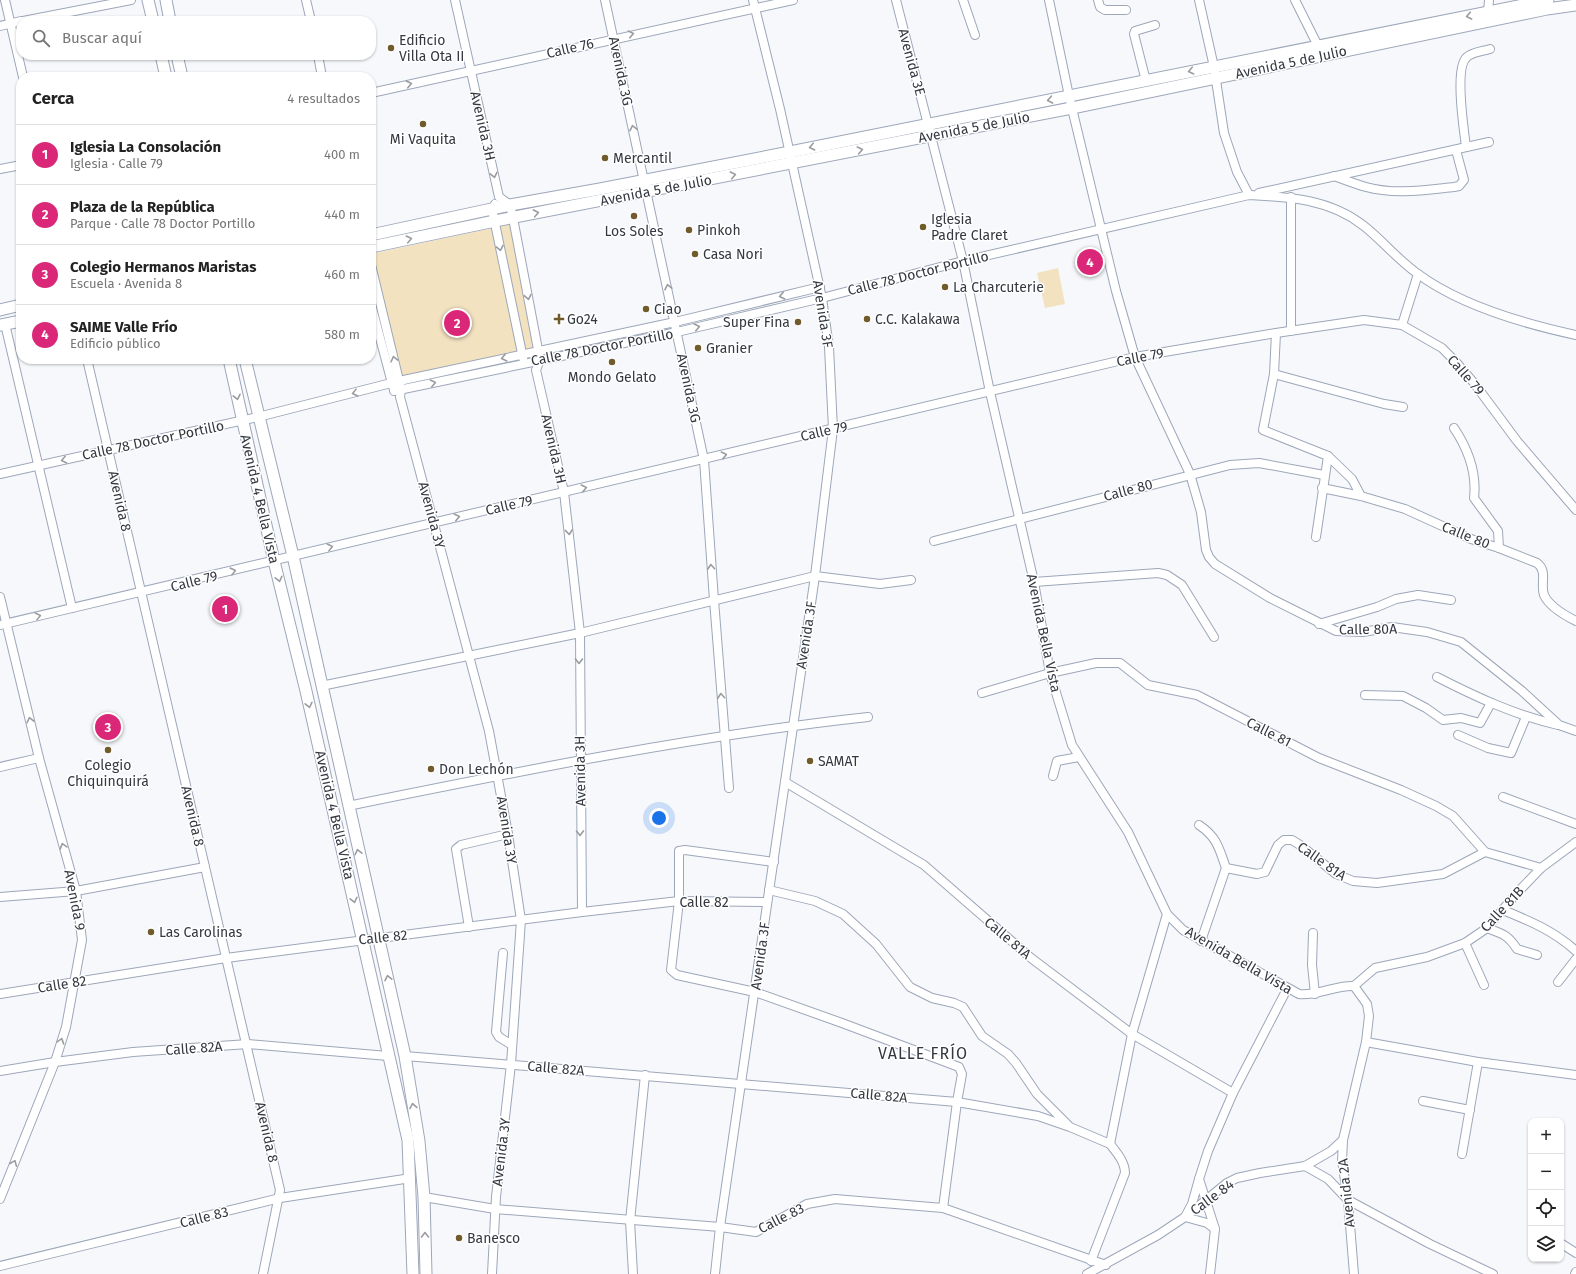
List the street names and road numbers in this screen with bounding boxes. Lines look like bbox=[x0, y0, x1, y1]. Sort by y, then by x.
street label: Avenida 3E bbox=[894, 27, 929, 98]
street label: Calle 76 bbox=[545, 35, 595, 62]
street label: Avenida 3G bbox=[605, 35, 636, 107]
street label: Avenida 5 de Julio bbox=[1234, 42, 1348, 83]
street label: Avenida 3H bbox=[466, 90, 499, 163]
street label: Avenida 5 de Julio bbox=[917, 108, 1031, 147]
street label: Avenida 5 de Julio bbox=[599, 171, 713, 210]
street label: Calle 78 Doctor Portillo bbox=[846, 248, 990, 299]
street label: Avenida 3F bbox=[809, 279, 836, 349]
street label: Calle 78 Doctor Portillo bbox=[529, 325, 675, 370]
street label: Calle 79 bbox=[1115, 345, 1165, 370]
street label: Avenida 3G bbox=[673, 352, 704, 424]
street label: Calle 79 bbox=[1443, 352, 1488, 399]
street label: Avenida 3H bbox=[537, 413, 570, 486]
street label: Calle 78 Doctor Portillo bbox=[81, 417, 226, 464]
street label: Calle 79 bbox=[799, 418, 849, 445]
street label: Avenida 4 Bella Vista bbox=[236, 433, 283, 565]
street label: Avenida 8 bbox=[104, 469, 135, 534]
street label: Calle 80 bbox=[1102, 476, 1155, 505]
street label: Avenida 3Y bbox=[414, 480, 449, 551]
street label: Calle 79 bbox=[484, 492, 534, 519]
street label: Calle 80 bbox=[1439, 518, 1492, 553]
street label: Calle 79 bbox=[169, 567, 219, 596]
street label: Avenida Bella Vista bbox=[1023, 572, 1064, 694]
street label: Avenida 3F bbox=[793, 600, 820, 670]
street label: Calle 80A bbox=[1339, 620, 1397, 639]
street label: Calle 81 bbox=[1244, 714, 1294, 751]
street label: Avenida 3H bbox=[571, 735, 590, 807]
street label: Avenida 4 Bella Vista bbox=[311, 749, 358, 881]
street label: Avenida 8 bbox=[177, 784, 208, 849]
street label: Avenida 3Y bbox=[493, 795, 520, 866]
street label: Calle 81A bbox=[1294, 838, 1350, 884]
street label: Avenida 9 bbox=[60, 868, 89, 932]
street label: Calle 81B bbox=[1477, 883, 1528, 936]
street label: Calle 82 bbox=[679, 894, 729, 911]
street label: Calle 81A bbox=[981, 914, 1035, 963]
street label: Avenida 3F bbox=[747, 921, 774, 991]
street label: Avenida Bella Vista bbox=[1182, 923, 1295, 998]
street label: Calle 82 bbox=[358, 926, 408, 949]
street label: Calle 82 bbox=[36, 972, 88, 997]
street label: Calle 82A bbox=[165, 1038, 223, 1059]
street label: Calle 82A bbox=[527, 1058, 585, 1079]
street label: Calle 82A bbox=[850, 1085, 908, 1106]
street label: Avenida 8 bbox=[251, 1100, 282, 1165]
street label: Avenida 3Y bbox=[489, 1117, 514, 1187]
street label: Avenida 2A bbox=[1334, 1158, 1359, 1228]
street label: Calle 84 bbox=[1187, 1176, 1238, 1219]
street label: Calle 83 bbox=[755, 1200, 807, 1237]
street label: Calle 83 bbox=[178, 1203, 230, 1232]

